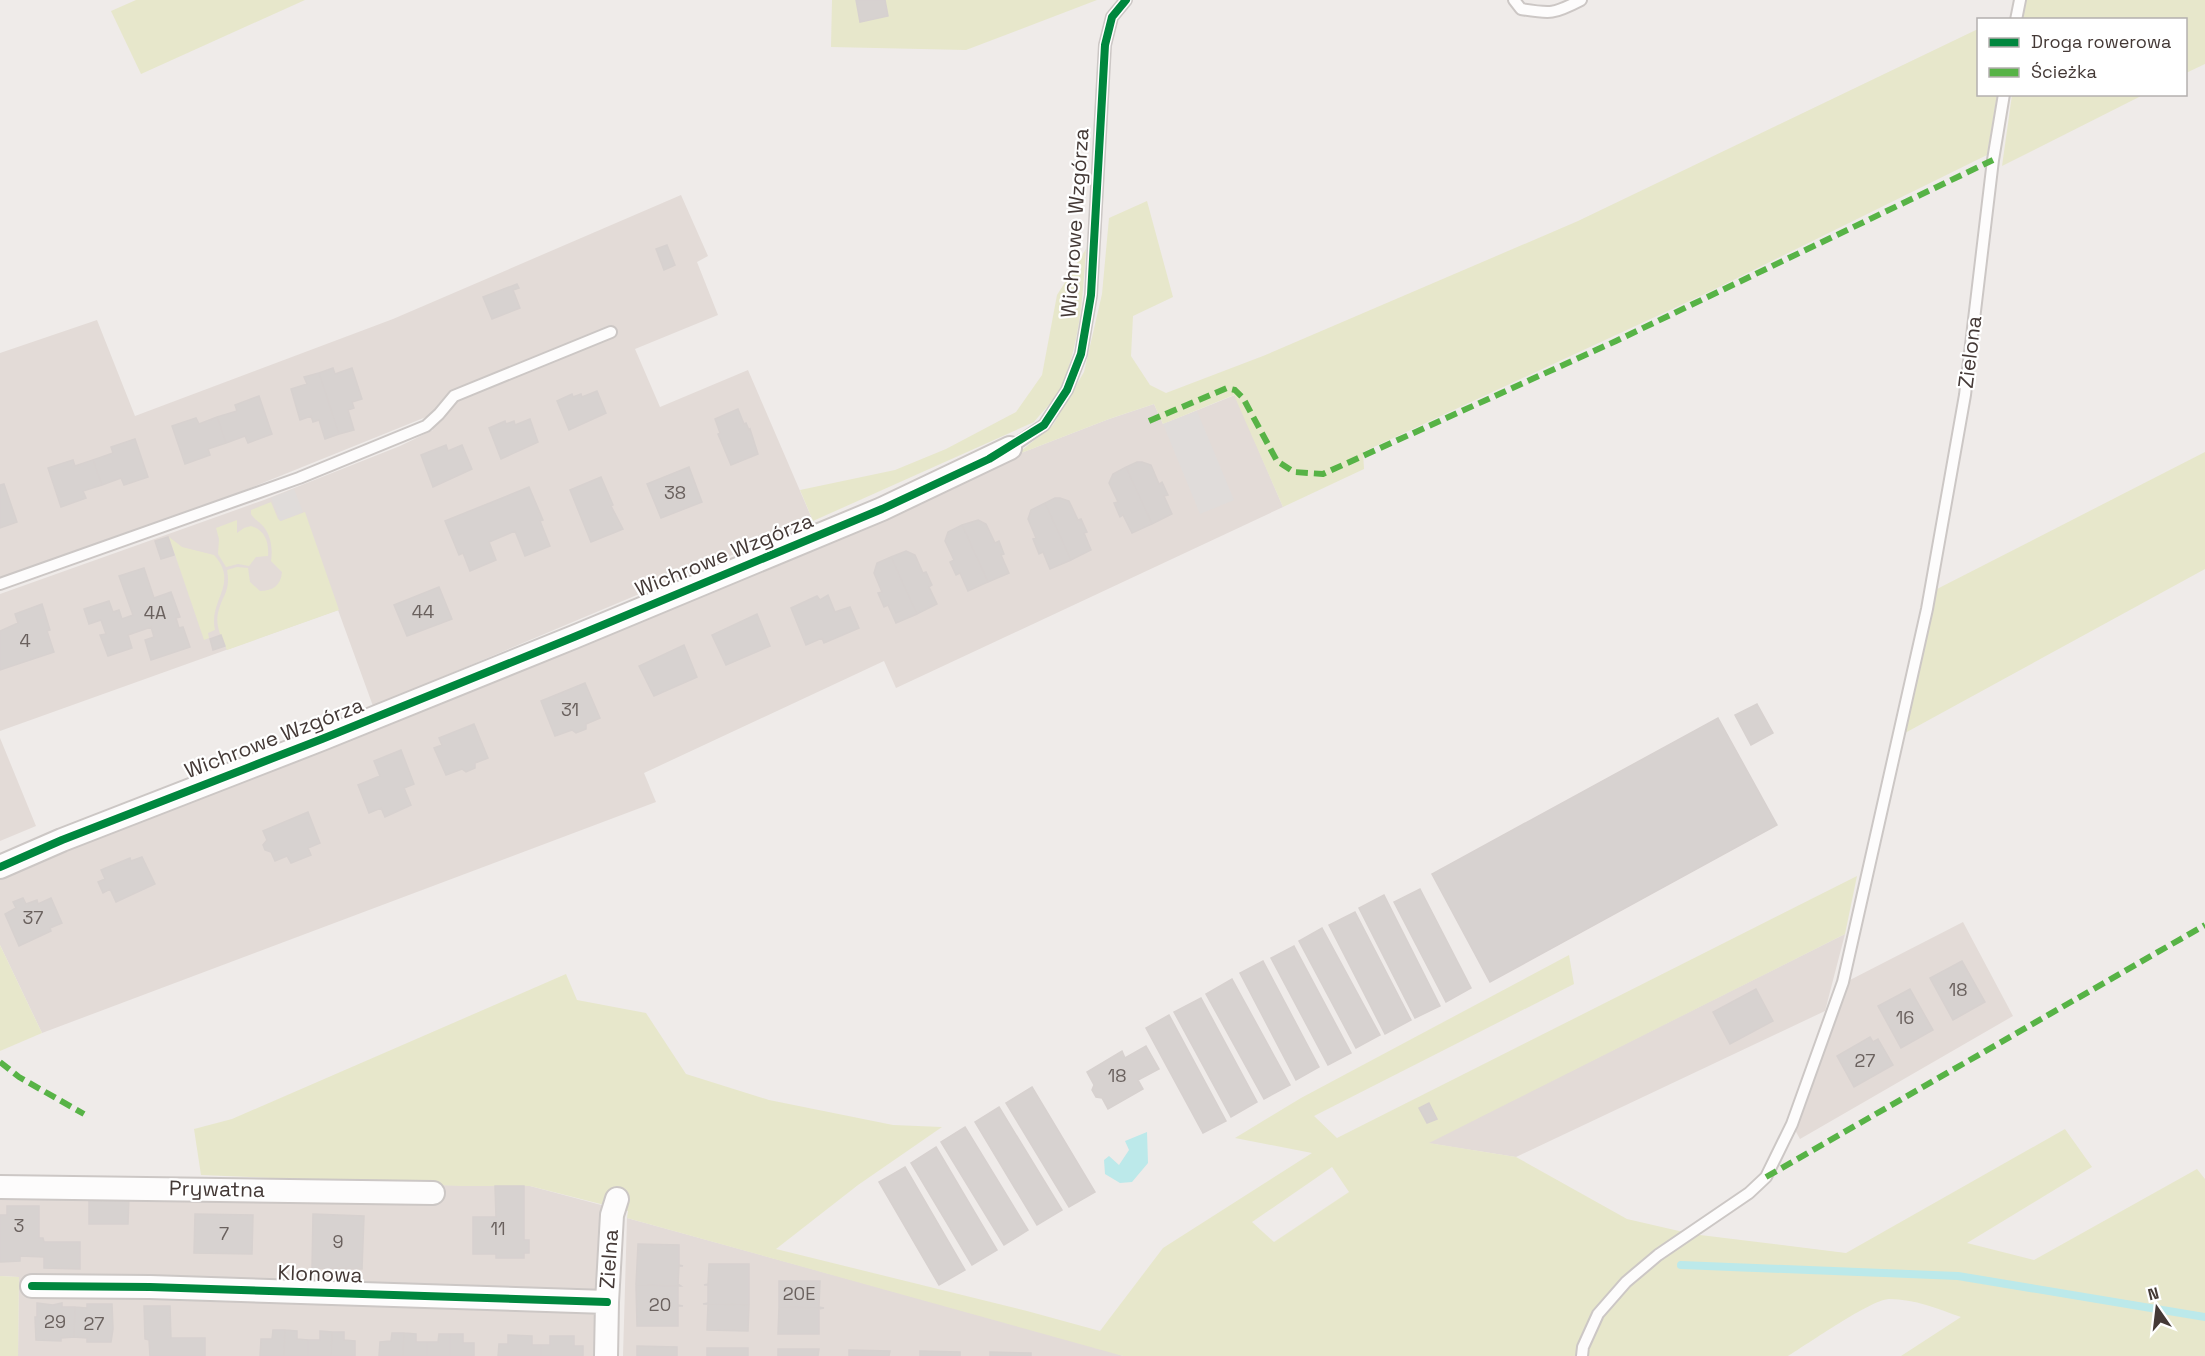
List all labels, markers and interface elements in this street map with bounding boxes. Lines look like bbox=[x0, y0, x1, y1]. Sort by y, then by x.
legend bbox=[1977, 18, 2187, 96]
text: Droga rowerowa bbox=[2031, 30, 2171, 53]
text: Ścieżka bbox=[2031, 60, 2097, 83]
street label: Wichrowe Wzgórza bbox=[1054, 127, 1095, 319]
street label: Zielona bbox=[1952, 314, 1987, 390]
house number: 38 bbox=[664, 481, 686, 504]
street label: Wichrowe Wzgórza bbox=[631, 506, 817, 603]
house number: 44 bbox=[412, 600, 434, 623]
house number: 4A bbox=[144, 601, 166, 624]
house number: 4 bbox=[19, 629, 31, 652]
street label: Wichrowe Wzgórza bbox=[180, 691, 367, 784]
house number: 31 bbox=[561, 698, 579, 721]
house number: 37 bbox=[22, 906, 44, 929]
house number: 18 bbox=[1949, 978, 1967, 1001]
house number: 16 bbox=[1896, 1006, 1914, 1029]
house number: 27 bbox=[1855, 1049, 1875, 1072]
house number: 18 bbox=[1108, 1064, 1126, 1087]
street label: Prywatna bbox=[169, 1174, 265, 1203]
house number: 3 bbox=[14, 1214, 24, 1237]
house number: 11 bbox=[490, 1217, 506, 1240]
house number: 7 bbox=[219, 1222, 229, 1245]
street label: Zielna bbox=[593, 1228, 624, 1290]
house number: 9 bbox=[332, 1230, 344, 1253]
street label: Klonowa bbox=[277, 1259, 363, 1288]
north arrow bbox=[2127, 1278, 2187, 1338]
house number: 20E bbox=[783, 1282, 815, 1305]
text: N bbox=[2146, 1282, 2161, 1305]
house number: 20 bbox=[649, 1293, 671, 1316]
house number: 29 bbox=[44, 1310, 66, 1333]
house number: 27 bbox=[84, 1312, 104, 1335]

